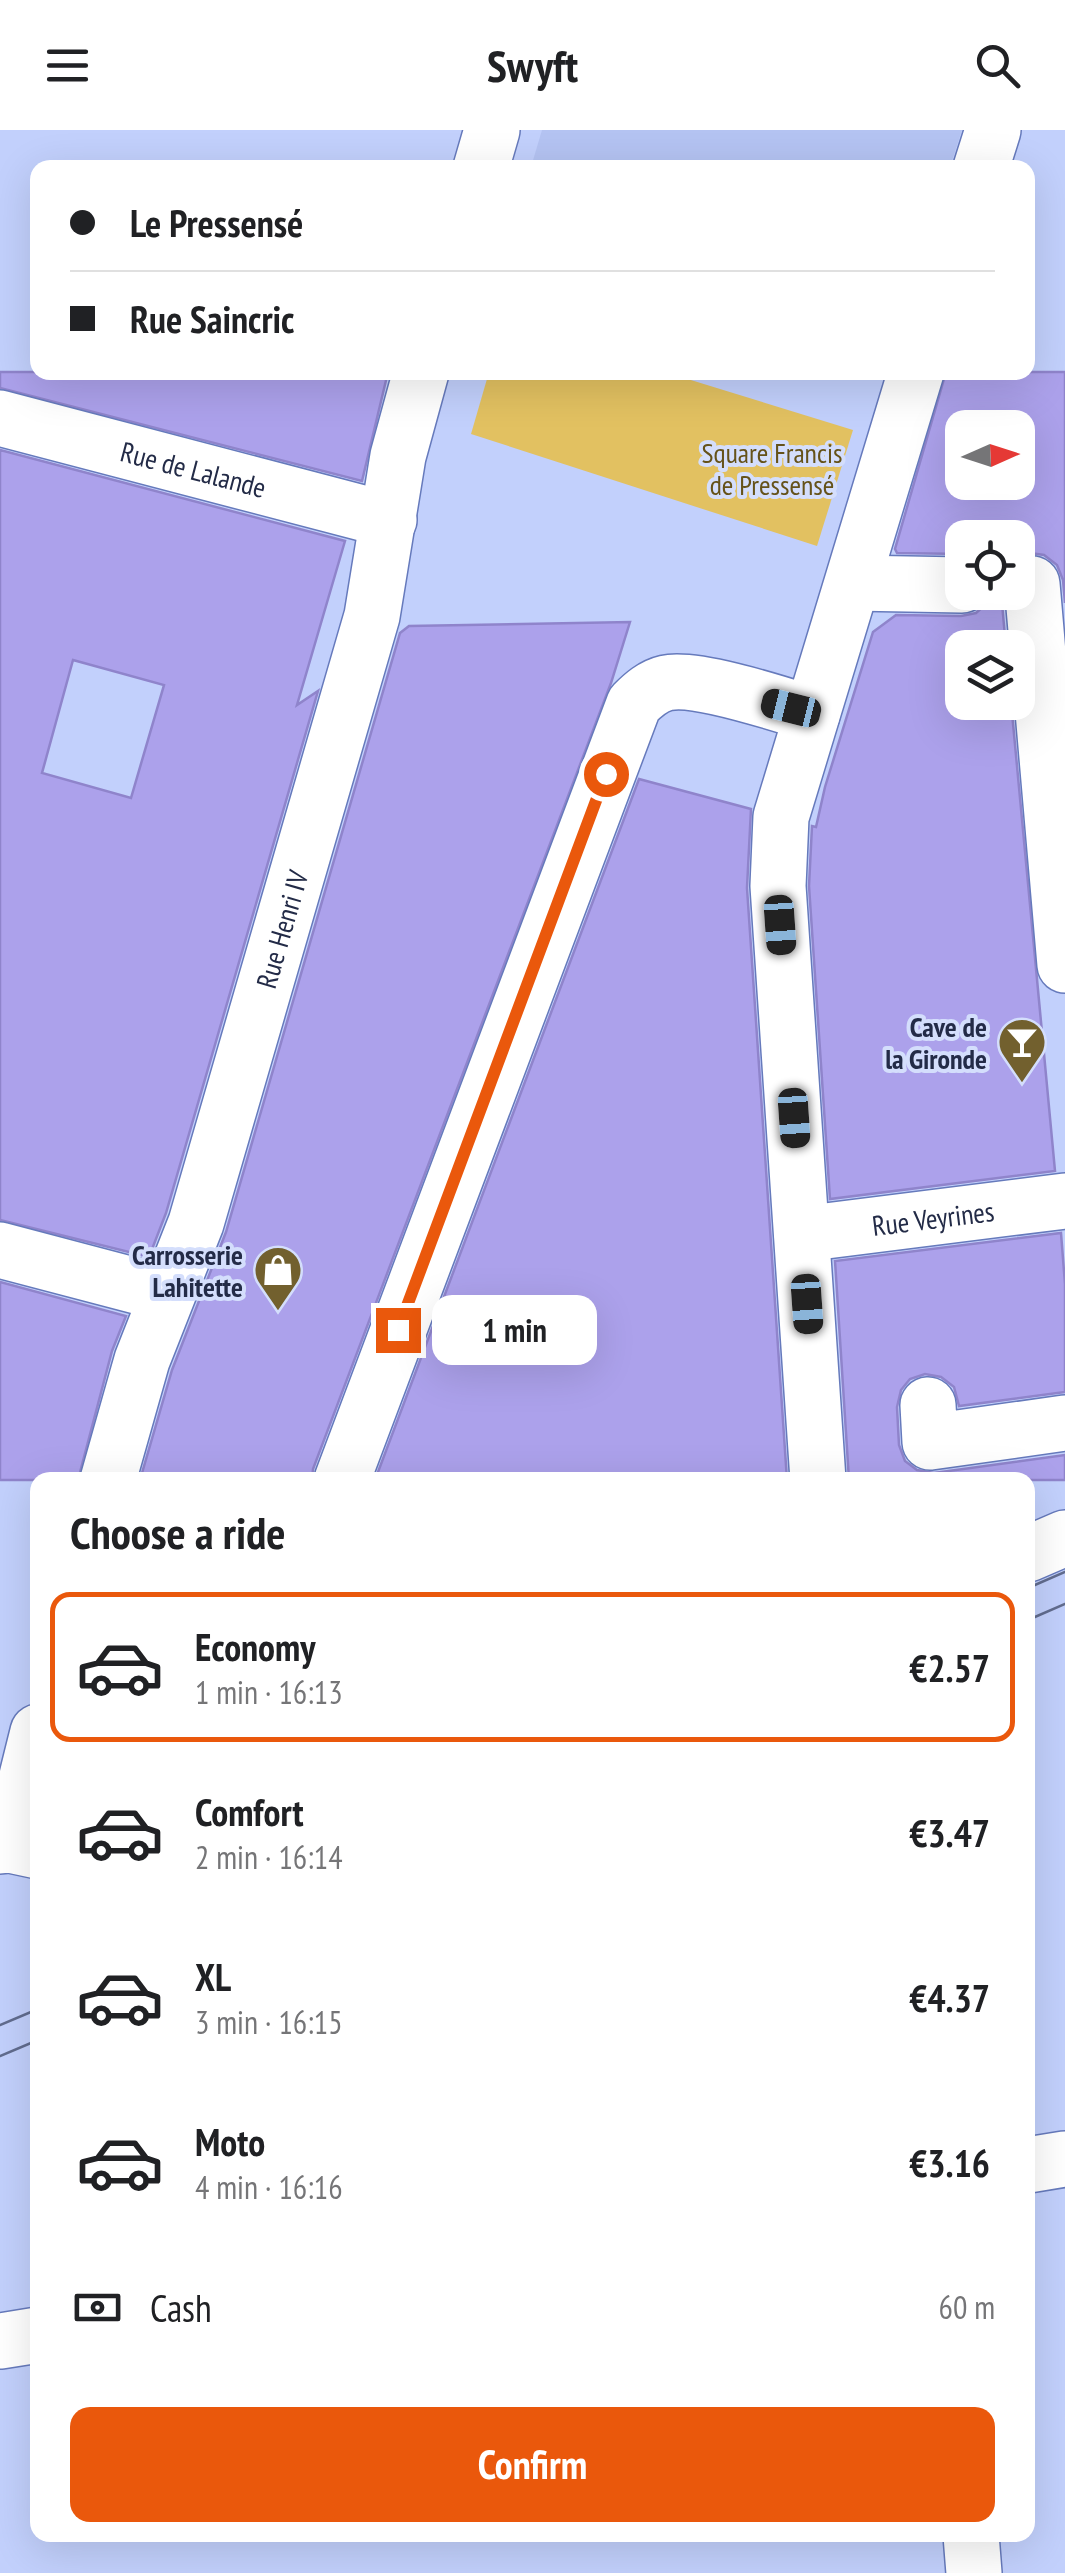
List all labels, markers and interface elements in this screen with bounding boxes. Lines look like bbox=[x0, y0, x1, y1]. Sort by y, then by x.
text: Swyft bbox=[487, 36, 578, 94]
icon: menu bbox=[40, 38, 95, 93]
icon: search bbox=[970, 38, 1025, 93]
text: Le Pressensé bbox=[130, 198, 303, 247]
text: Rue Saincric bbox=[130, 294, 294, 343]
north arrow bbox=[945, 410, 1035, 500]
map controls bbox=[945, 410, 1035, 720]
street label: Rue de Lalande bbox=[117, 432, 270, 506]
park label: Square Francis de Pressensé bbox=[702, 434, 842, 503]
button: locate bbox=[945, 520, 1035, 610]
button: layers bbox=[945, 630, 1035, 720]
car bbox=[758, 686, 824, 730]
route start bbox=[584, 752, 629, 797]
street label: Rue Henri IV bbox=[247, 865, 316, 992]
car bbox=[763, 894, 797, 956]
place label: Cave de la Gironde bbox=[885, 1008, 987, 1077]
bar icon: Cave de la Gironde bbox=[996, 1016, 1048, 1084]
car bbox=[777, 1087, 811, 1149]
street label: Rue Veyrines bbox=[870, 1192, 996, 1244]
place label: Carrosserie Lahitette bbox=[132, 1236, 243, 1305]
shop icon: Carrosserie Lahitette bbox=[252, 1244, 304, 1312]
car bbox=[790, 1273, 824, 1335]
callout: 1 min bbox=[433, 1295, 598, 1365]
route end bbox=[376, 1308, 421, 1353]
text: 1 min bbox=[482, 1309, 547, 1351]
text: Choose a ride bbox=[70, 1503, 285, 1561]
icon: car bbox=[75, 1622, 165, 1712]
text: Economy bbox=[195, 1622, 315, 1671]
text: €2.57 bbox=[909, 1643, 990, 1692]
text: 1 min · 16:13 bbox=[195, 1671, 343, 1713]
icon: car bbox=[75, 1787, 165, 1877]
text: Comfort bbox=[195, 1787, 304, 1836]
text: €3.47 bbox=[909, 1808, 990, 1857]
text: 2 min · 16:14 bbox=[195, 1836, 343, 1878]
icon: car bbox=[75, 1952, 165, 2042]
text: XL bbox=[195, 1952, 231, 2001]
text: €4.37 bbox=[909, 1973, 990, 2022]
text: 3 min · 16:15 bbox=[195, 2001, 343, 2043]
icon: car bbox=[75, 2117, 165, 2207]
text: Moto bbox=[195, 2117, 265, 2166]
text: €3.16 bbox=[909, 2138, 990, 2187]
text: 4 min · 16:16 bbox=[195, 2166, 343, 2208]
icon: cash bbox=[70, 2280, 125, 2335]
text: Cash bbox=[150, 2283, 212, 2332]
text: 60 m bbox=[939, 2286, 995, 2328]
button: Confirm bbox=[70, 2407, 995, 2522]

